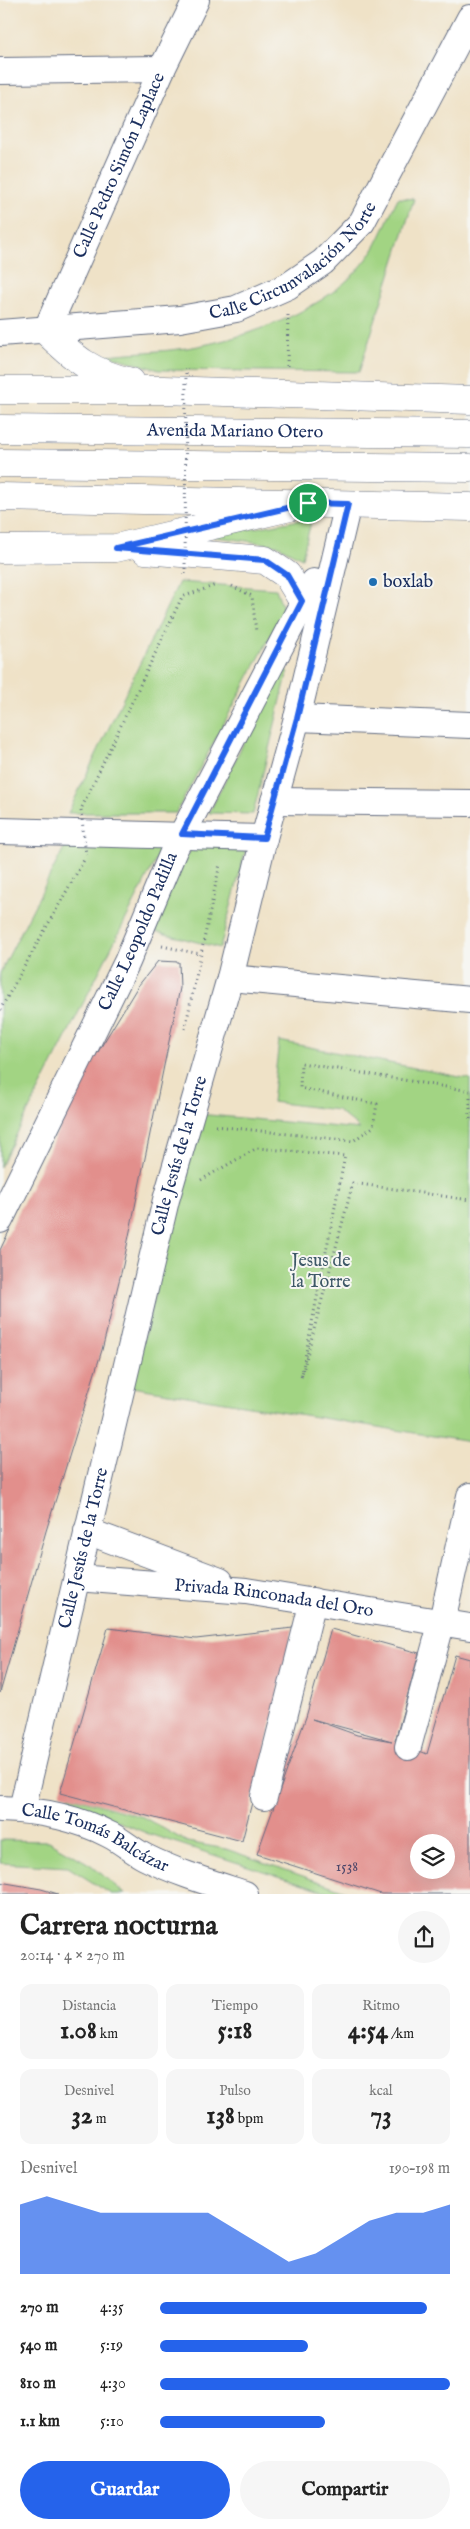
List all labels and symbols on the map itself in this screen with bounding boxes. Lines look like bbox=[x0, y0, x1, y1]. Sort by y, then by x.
street label: Calle Pedro Simón Laplace bbox=[68, 69, 170, 262]
street label: Calle Circunvalación Norte bbox=[207, 198, 382, 325]
street label: Avenida Mariano Otero bbox=[146, 419, 324, 444]
pin bbox=[287, 482, 329, 524]
place label: boxlab bbox=[383, 571, 434, 594]
marker: boxlab bbox=[367, 576, 379, 588]
street label: Calle Leopoldo Padilla bbox=[93, 848, 183, 1015]
street label: Calle Jesús de la Torre bbox=[146, 1073, 213, 1238]
park label: Jesus de la Torre bbox=[290, 1250, 351, 1294]
street label: Calle Jesús de la Torre bbox=[54, 1465, 114, 1631]
street label: Privada Rinconada del Oro bbox=[173, 1574, 375, 1623]
street label: Calle Tomás Balcázar bbox=[20, 1799, 173, 1878]
house number: 1538 bbox=[336, 1857, 358, 1876]

